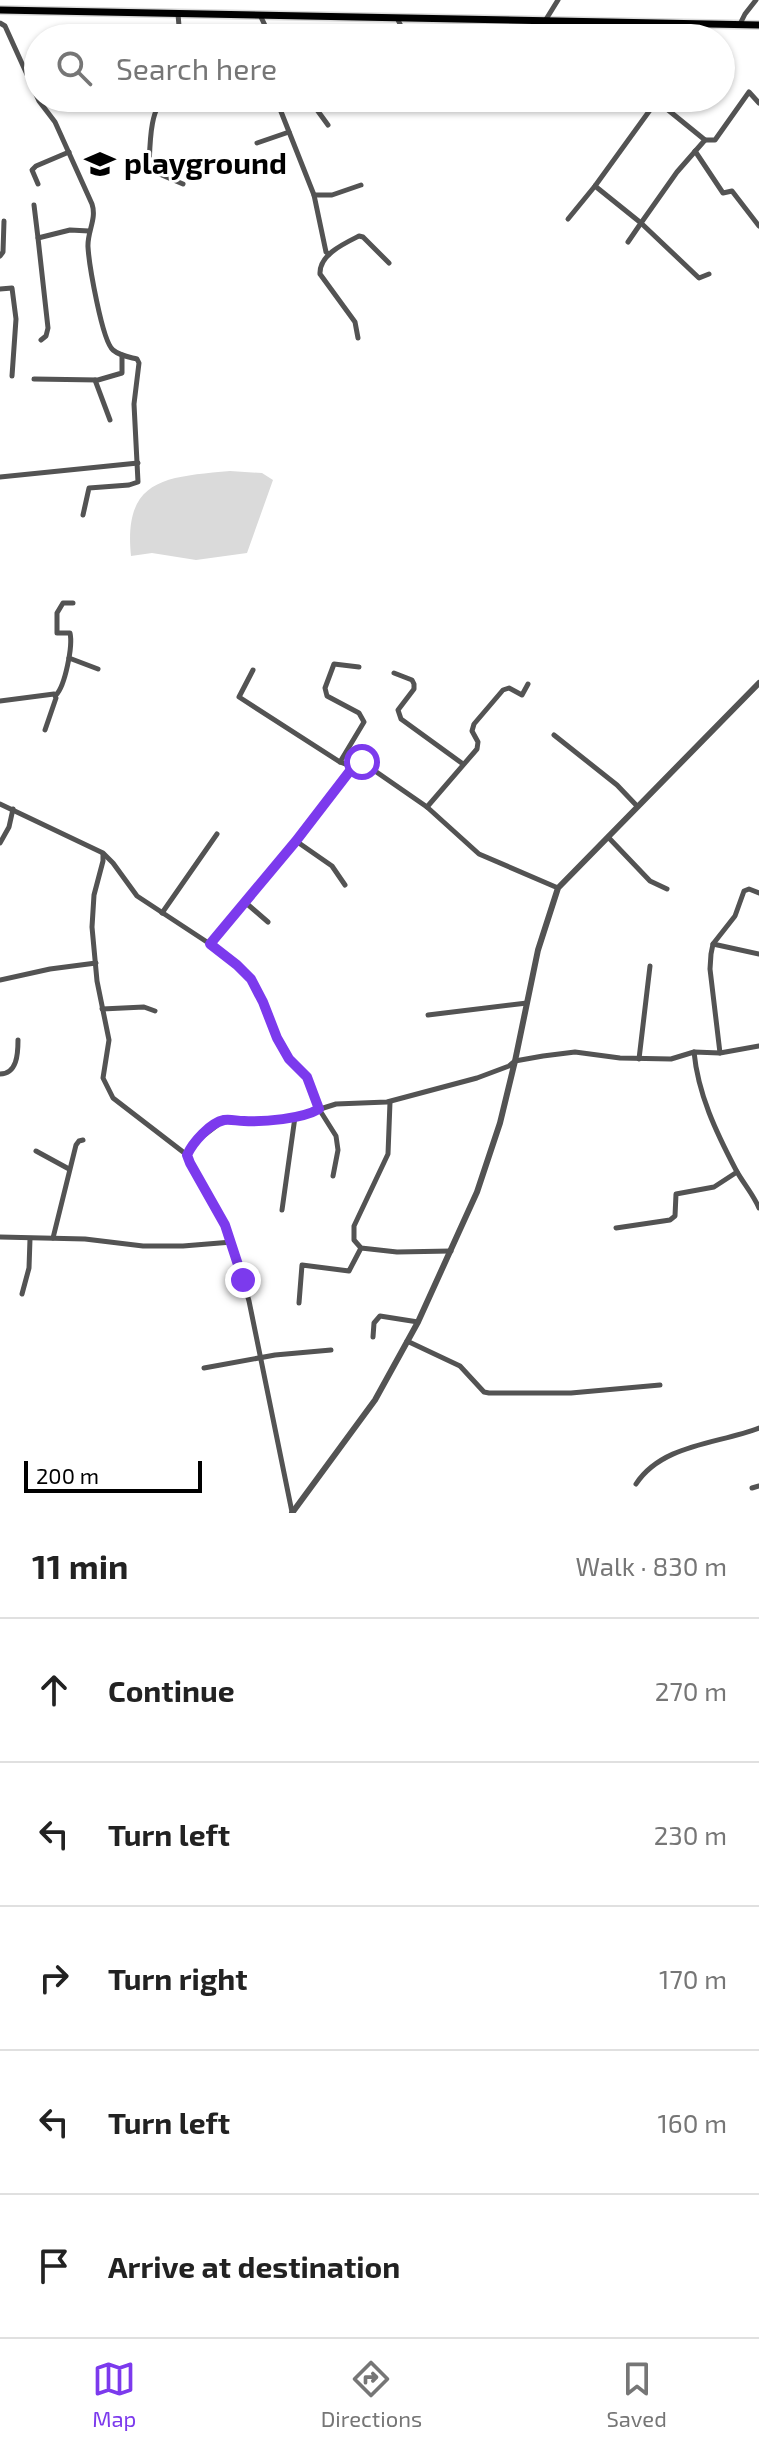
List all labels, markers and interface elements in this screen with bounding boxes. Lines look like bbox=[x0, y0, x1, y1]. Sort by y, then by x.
search box bbox=[24, 24, 735, 112]
icon: search bbox=[52, 46, 96, 90]
text: Search here bbox=[116, 50, 277, 86]
place label: playground bbox=[124, 144, 287, 181]
school or university icon: playground bbox=[83, 147, 117, 181]
route start bbox=[344, 744, 380, 780]
route end bbox=[225, 1262, 261, 1298]
scale bar bbox=[24, 1457, 202, 1493]
text: 200 m bbox=[36, 1462, 99, 1488]
text: 11 min bbox=[32, 1545, 129, 1586]
text: Walk · 830 m bbox=[575, 1550, 727, 1581]
icon: ahead bbox=[32, 1668, 76, 1712]
text: Continue bbox=[108, 1672, 235, 1708]
text: 270 m bbox=[655, 1675, 727, 1706]
icon: left bbox=[32, 1812, 76, 1856]
text: Turn left bbox=[108, 1816, 230, 1852]
text: 230 m bbox=[654, 1819, 727, 1850]
icon: right bbox=[32, 1956, 76, 2000]
text: Turn right bbox=[108, 1960, 248, 1996]
text: 170 m bbox=[659, 1963, 727, 1994]
icon: left bbox=[32, 2100, 76, 2144]
text: Turn left bbox=[108, 2104, 230, 2140]
text: 160 m bbox=[658, 2107, 727, 2138]
icon: arrive bbox=[32, 2244, 76, 2288]
text: Arrive at destination bbox=[108, 2248, 400, 2284]
tab: Map bbox=[92, 2357, 136, 2431]
tab: Directions bbox=[321, 2357, 422, 2431]
tab: Saved bbox=[606, 2357, 667, 2431]

